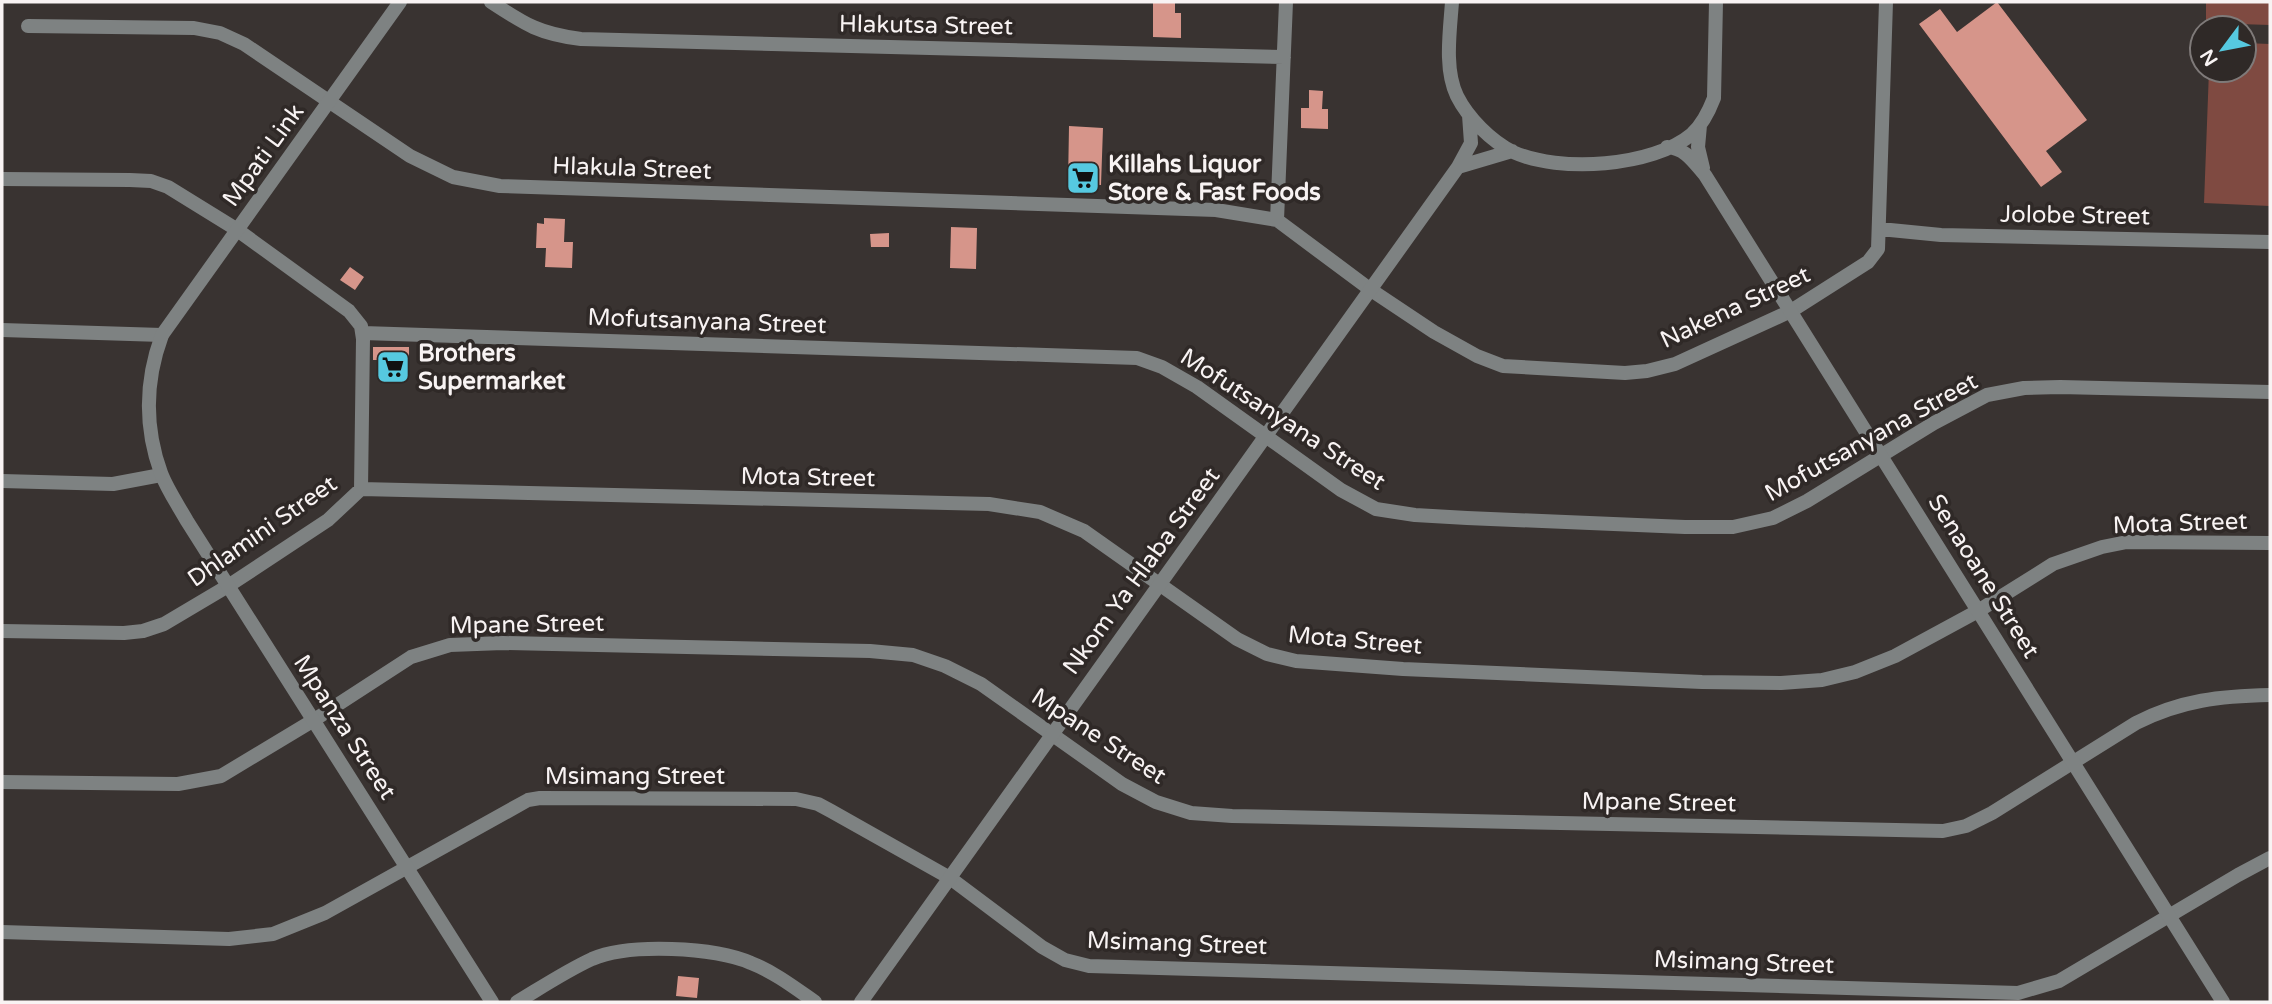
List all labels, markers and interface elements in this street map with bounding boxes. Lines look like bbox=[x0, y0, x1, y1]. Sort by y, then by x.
street label: Hlakutsa Street bbox=[839, 9, 1013, 42]
north arrow bbox=[2188, 14, 2258, 84]
text: N bbox=[2196, 45, 2223, 70]
street label: Mpati Link bbox=[216, 98, 310, 212]
place label: Killahs Liquor Store & Fast Foods bbox=[1108, 150, 1321, 207]
street label: Hlakula Street bbox=[552, 151, 712, 186]
supermarket icon: Killahs Liquor Store & Fast Foods bbox=[1064, 159, 1102, 197]
street label: Jolobe Street bbox=[2000, 200, 2150, 231]
street label: Nakena Street bbox=[1656, 260, 1815, 355]
street label: Mofutsanyana Street bbox=[587, 303, 827, 340]
place label: Brothers Supermarket bbox=[418, 339, 566, 396]
street label: Mofutsanyana Street bbox=[1175, 342, 1391, 497]
supermarket icon: Brothers Supermarket bbox=[374, 348, 412, 386]
street label: Mofutsanyana Street bbox=[1760, 367, 1983, 508]
street label: Mota Street bbox=[740, 462, 876, 493]
street label: Nkom Ya Hlaba Street bbox=[1057, 462, 1226, 680]
street label: Dhlamini Street bbox=[182, 469, 342, 594]
street label: Senaoane Street bbox=[1922, 489, 2046, 663]
street label: Mota Street bbox=[2112, 507, 2248, 540]
street label: Mpane Street bbox=[449, 609, 605, 640]
street label: Mota Street bbox=[1287, 620, 1423, 661]
street label: Mpanza Street bbox=[287, 650, 402, 805]
street label: Mpane Street bbox=[1026, 682, 1171, 791]
street label: Msimang Street bbox=[545, 762, 725, 791]
street label: Mpane Street bbox=[1581, 787, 1737, 818]
street label: Msimang Street bbox=[1086, 926, 1268, 961]
street label: Msimang Street bbox=[1653, 945, 1835, 980]

